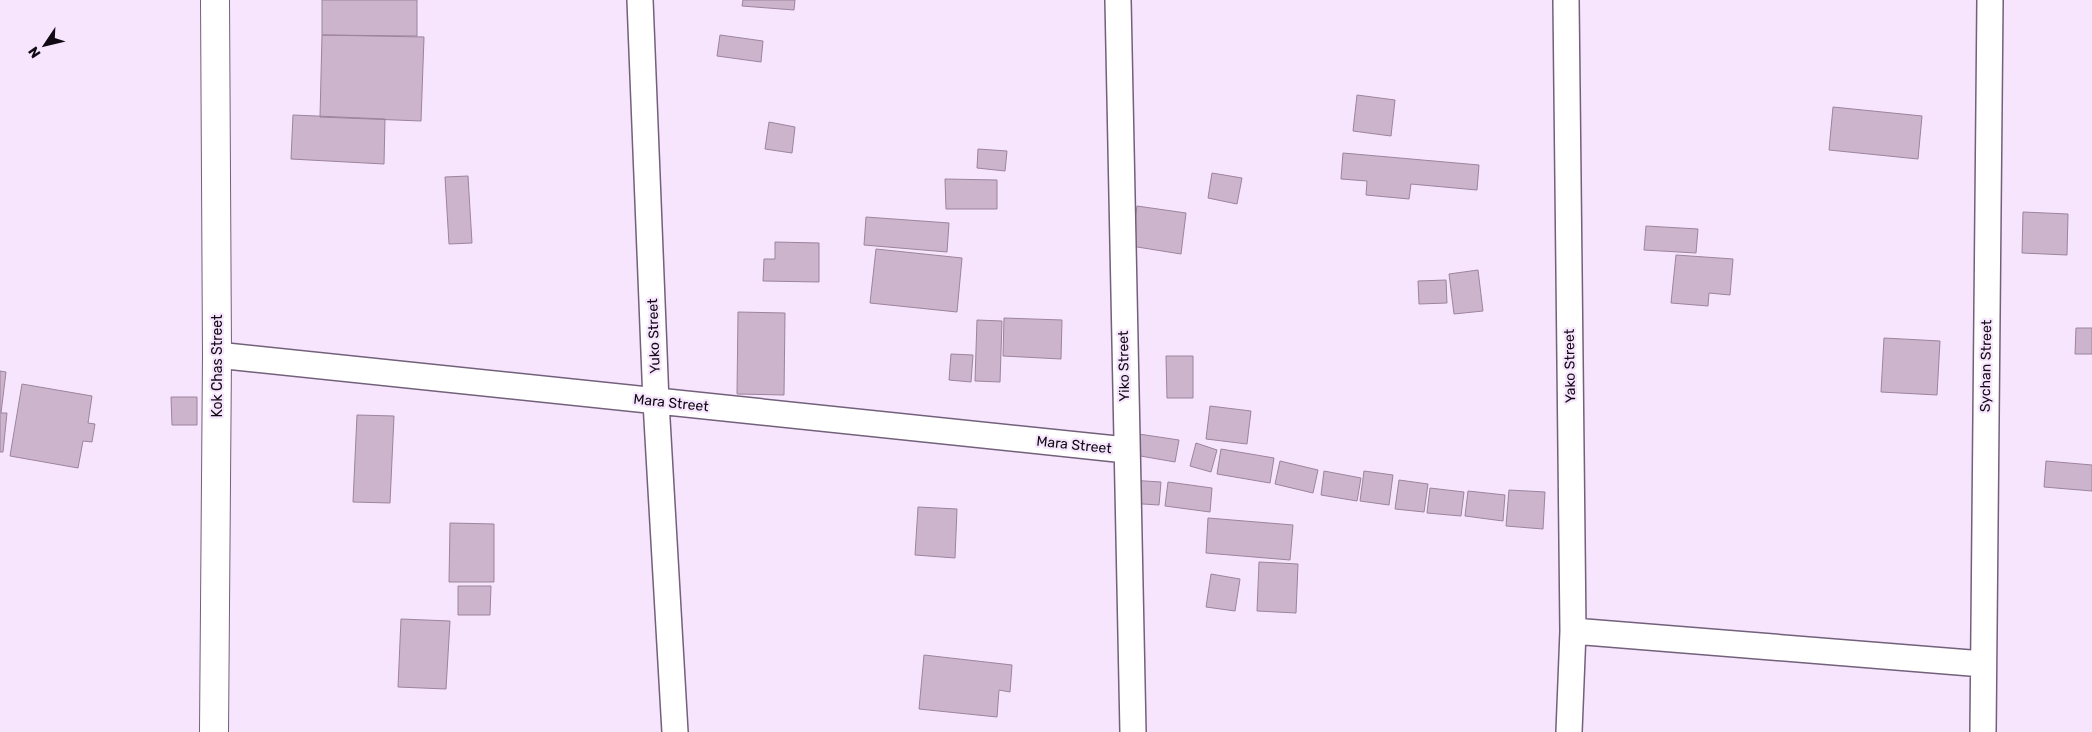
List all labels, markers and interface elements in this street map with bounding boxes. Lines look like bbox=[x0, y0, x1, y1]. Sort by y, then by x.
north arrow bbox=[20, 20, 70, 70]
text: N bbox=[25, 43, 45, 61]
street label: Yuko Street bbox=[644, 298, 664, 374]
street label: Kok Chas Street bbox=[209, 314, 226, 418]
street label: Sychan Street bbox=[1977, 319, 1995, 412]
street label: Yako Street bbox=[1561, 328, 1579, 403]
street label: Yiko Street bbox=[1115, 330, 1133, 402]
street label: Mara Street bbox=[632, 391, 710, 415]
street label: Mara Street bbox=[1035, 433, 1113, 457]

